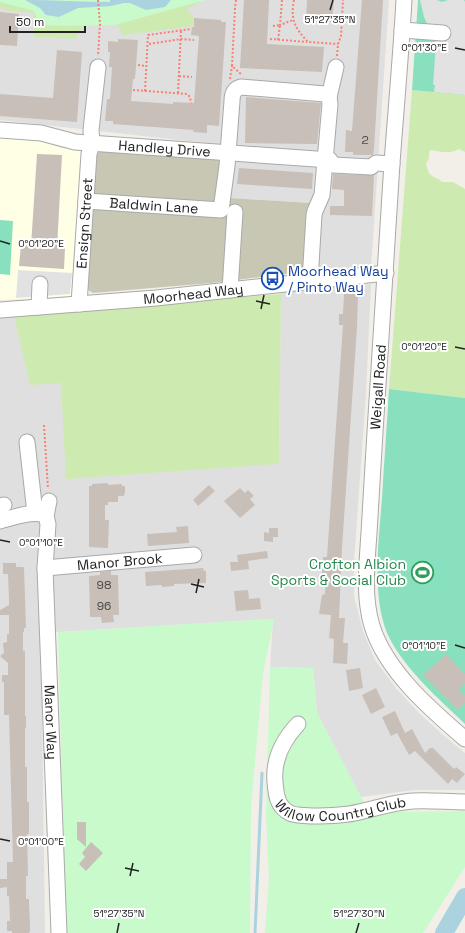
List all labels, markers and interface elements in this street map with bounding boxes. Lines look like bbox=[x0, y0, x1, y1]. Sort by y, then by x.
scale bar bbox=[10, 8, 85, 34]
text: 51°27'35"N bbox=[305, 13, 355, 26]
text: 50 m bbox=[16, 14, 44, 30]
text: 0°01'30"E bbox=[401, 41, 447, 54]
house number: 2 bbox=[361, 132, 369, 148]
street label: Handley Drive bbox=[118, 136, 211, 161]
street label: Ensign Street bbox=[72, 177, 96, 269]
street label: Baldwin Lane bbox=[109, 194, 199, 217]
text: 0°01'20"E bbox=[18, 237, 64, 250]
place label: Moorhead Way / Pinto Way bbox=[288, 262, 388, 296]
bus stop icon: Moorhead Way / Pinto Way bbox=[260, 266, 286, 292]
street label: Moorhead Way bbox=[143, 280, 244, 308]
text: 0°01'20"E bbox=[401, 340, 447, 353]
street label: Weigall Road bbox=[366, 344, 390, 430]
text: 0°01'10"E bbox=[19, 536, 63, 549]
street label: Manor Brook bbox=[76, 549, 164, 574]
place label: Crofton Albion Sports & Social Club bbox=[271, 555, 406, 589]
sports icon: Crofton Albion Sports & Social Club bbox=[409, 559, 435, 585]
house number: 98 bbox=[97, 577, 111, 593]
house number: 96 bbox=[97, 598, 111, 614]
text: 0°01'10"E bbox=[402, 639, 446, 652]
street label: Manor Way bbox=[40, 684, 61, 760]
street label: Willow Country Club bbox=[271, 793, 407, 825]
text: 0°01'00"E bbox=[18, 835, 64, 848]
text: 51°27'35"N bbox=[94, 907, 144, 920]
text: 51°27'30"N bbox=[333, 907, 385, 920]

